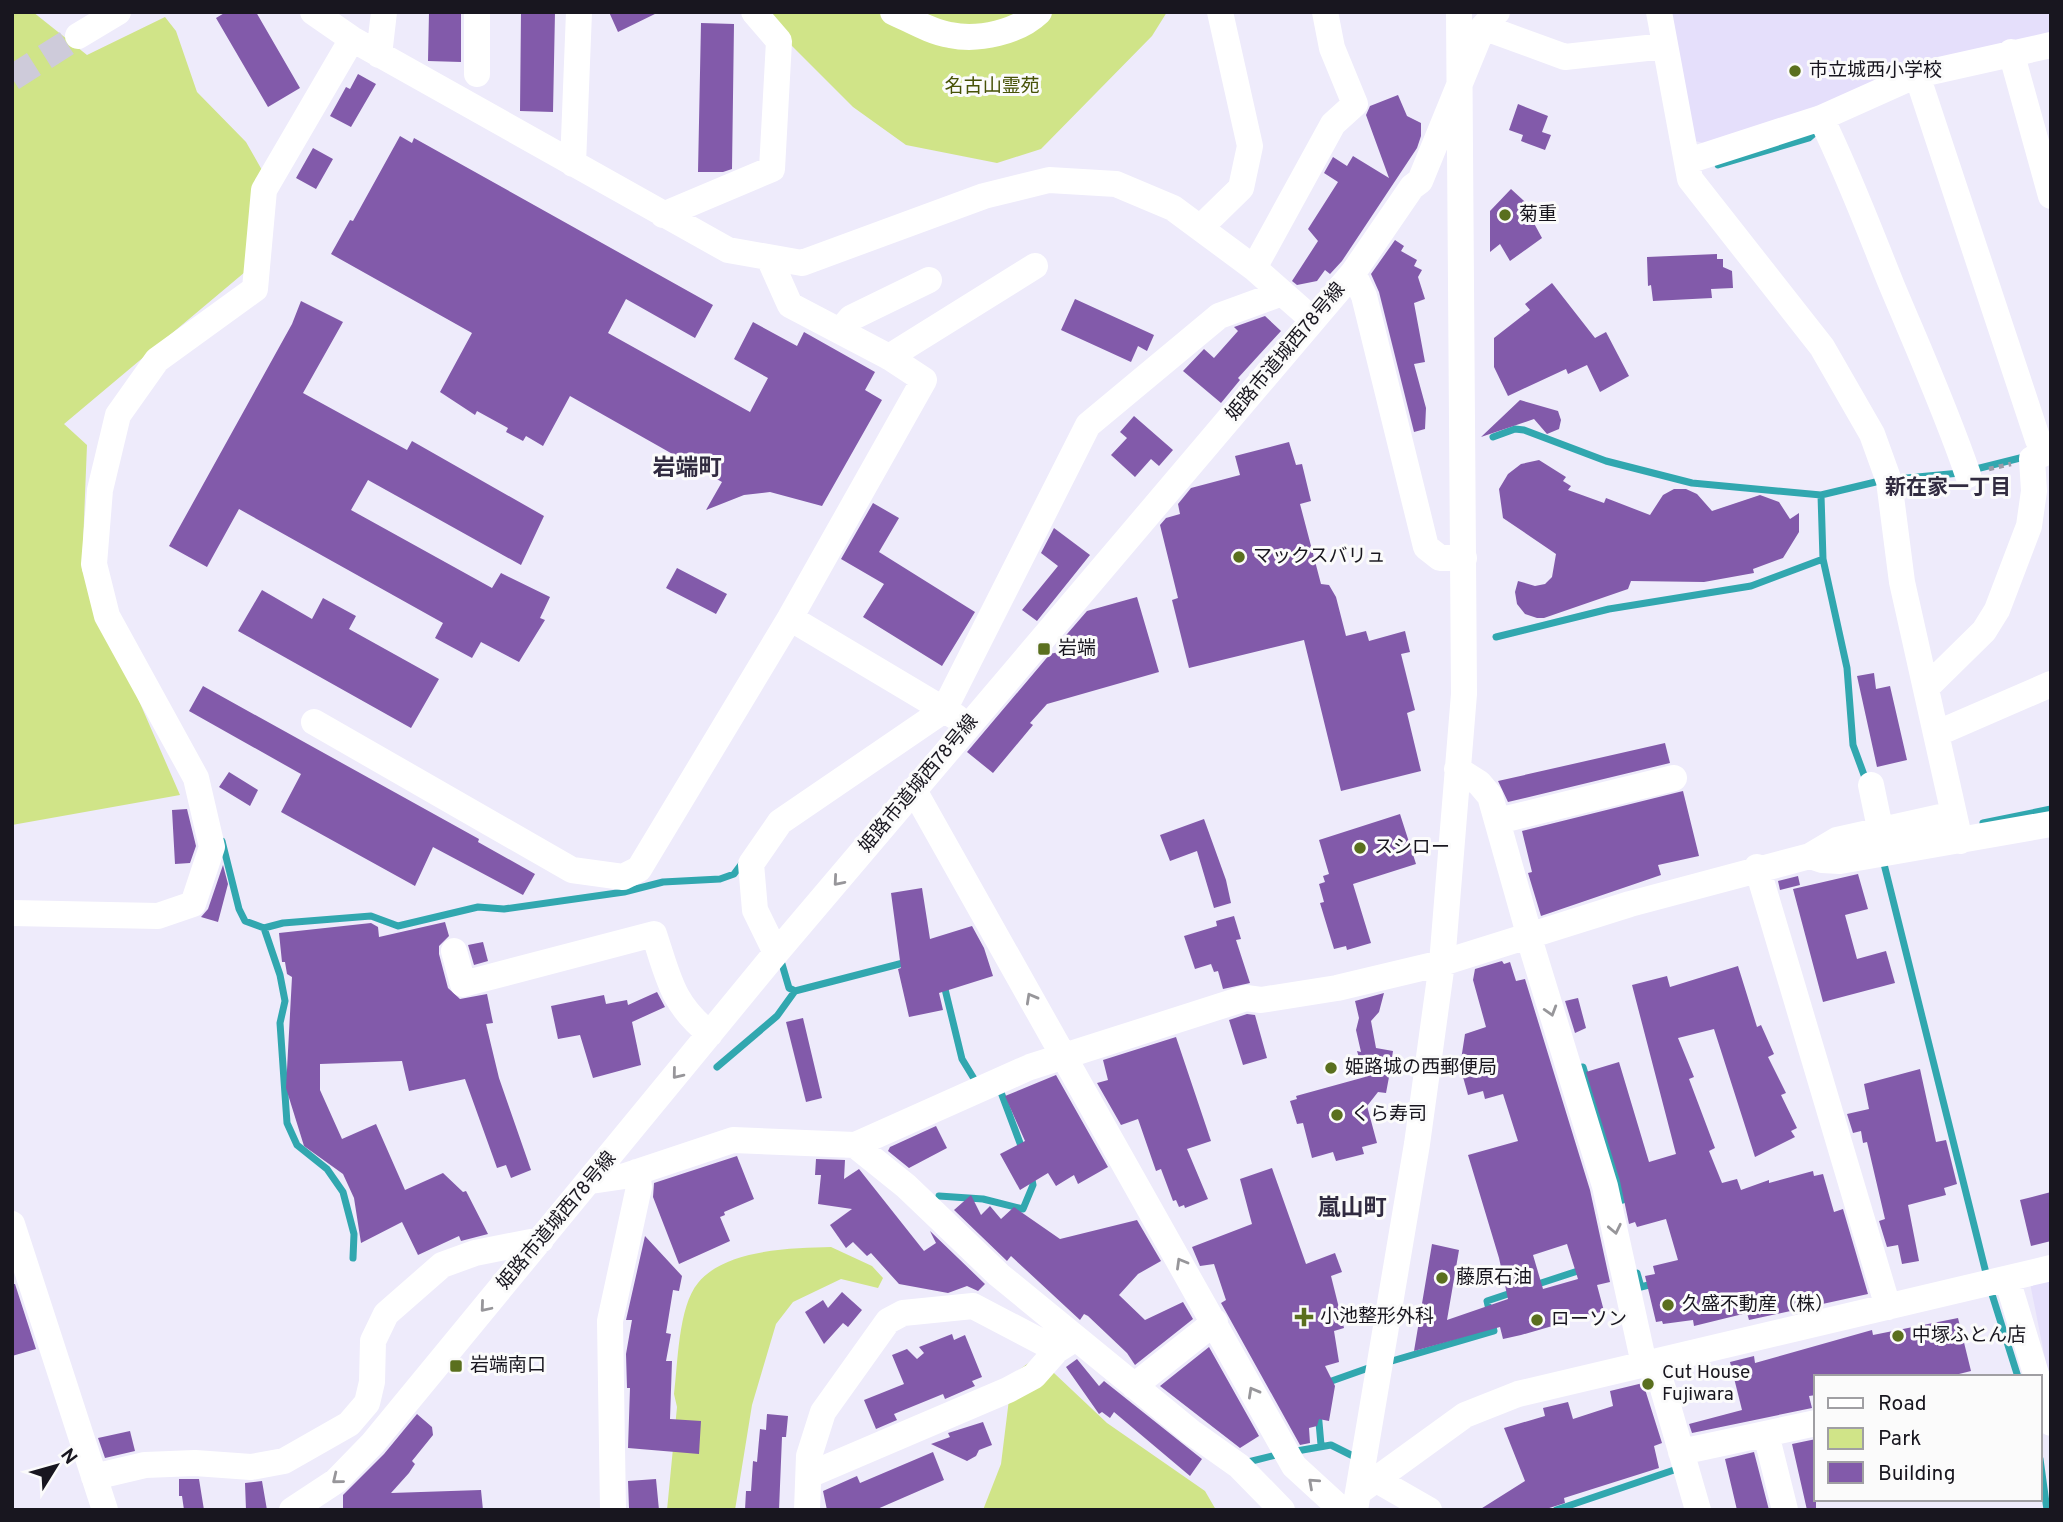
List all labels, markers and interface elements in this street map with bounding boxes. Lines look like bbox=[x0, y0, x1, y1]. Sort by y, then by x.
place label: 市立城西小学校 bbox=[1809, 59, 1942, 83]
marker: 市立城西小学校 bbox=[1787, 63, 1803, 79]
park label: 名古山霊苑 bbox=[944, 75, 1040, 99]
place label: 菊重 bbox=[1519, 203, 1557, 227]
marker: 菊重 bbox=[1497, 207, 1513, 223]
street label: 姫路市道城西78号線 bbox=[1221, 278, 1351, 426]
district label: 岩端町 bbox=[653, 455, 722, 484]
district label: 新在家一丁目 bbox=[1885, 475, 2011, 502]
place label: マックスバリュ bbox=[1253, 545, 1385, 569]
marker: マックスバリュ bbox=[1231, 549, 1247, 565]
place label: 岩端 bbox=[1058, 637, 1096, 661]
marker: 岩端 bbox=[1036, 641, 1052, 657]
street label: 姫路市道城西78号線 bbox=[854, 710, 984, 858]
place label: スシロー bbox=[1374, 836, 1450, 860]
marker: スシロー bbox=[1352, 840, 1368, 856]
one-way arrow bbox=[834, 872, 846, 885]
one-way arrow bbox=[1026, 993, 1039, 1005]
one-way arrow bbox=[1543, 1004, 1557, 1016]
place label: 姫路城の西郵便局 bbox=[1345, 1056, 1497, 1080]
marker: 姫路城の西郵便局 bbox=[1323, 1060, 1339, 1076]
one-way arrow bbox=[673, 1066, 685, 1079]
place label: くら寿司 bbox=[1351, 1103, 1427, 1127]
marker: くら寿司 bbox=[1329, 1107, 1345, 1123]
street label: 姫路市道城西78号線 bbox=[492, 1147, 622, 1295]
district label: 嵐山町 bbox=[1318, 1195, 1387, 1224]
one-way arrow bbox=[1606, 1223, 1621, 1235]
one-way arrow bbox=[1177, 1257, 1190, 1270]
place label: 藤原石油 bbox=[1456, 1266, 1532, 1290]
marker: 藤原石油 bbox=[1434, 1270, 1450, 1286]
place label: 久盛不動産（株） bbox=[1682, 1293, 1834, 1317]
marker: 久盛不動産（株） bbox=[1660, 1297, 1676, 1313]
one-way arrow bbox=[481, 1299, 494, 1311]
place label: 小池整形外科 bbox=[1320, 1305, 1434, 1329]
marker: 小池整形外科 bbox=[1294, 1307, 1314, 1327]
place label: ローソン bbox=[1551, 1308, 1627, 1332]
marker: ローソン bbox=[1529, 1312, 1545, 1328]
place label: 中塚ふとん店 bbox=[1912, 1324, 2026, 1348]
marker: 中塚ふとん店 bbox=[1890, 1328, 1906, 1344]
place label: 岩端南口 bbox=[470, 1354, 546, 1378]
marker: 岩端南口 bbox=[448, 1358, 464, 1374]
place label: Cut House Fujiwara bbox=[1662, 1361, 1750, 1407]
legend bbox=[1814, 1375, 2042, 1501]
marker: Cut House Fujiwara bbox=[1640, 1376, 1656, 1392]
one-way arrow bbox=[1248, 1387, 1261, 1399]
text: Road bbox=[1878, 1391, 1927, 1418]
text: Park bbox=[1878, 1426, 1921, 1453]
north arrow bbox=[21, 1431, 91, 1501]
text: N bbox=[54, 1444, 82, 1470]
text: Building bbox=[1878, 1461, 1956, 1488]
one-way arrow bbox=[333, 1471, 346, 1483]
one-way arrow bbox=[1308, 1479, 1321, 1492]

